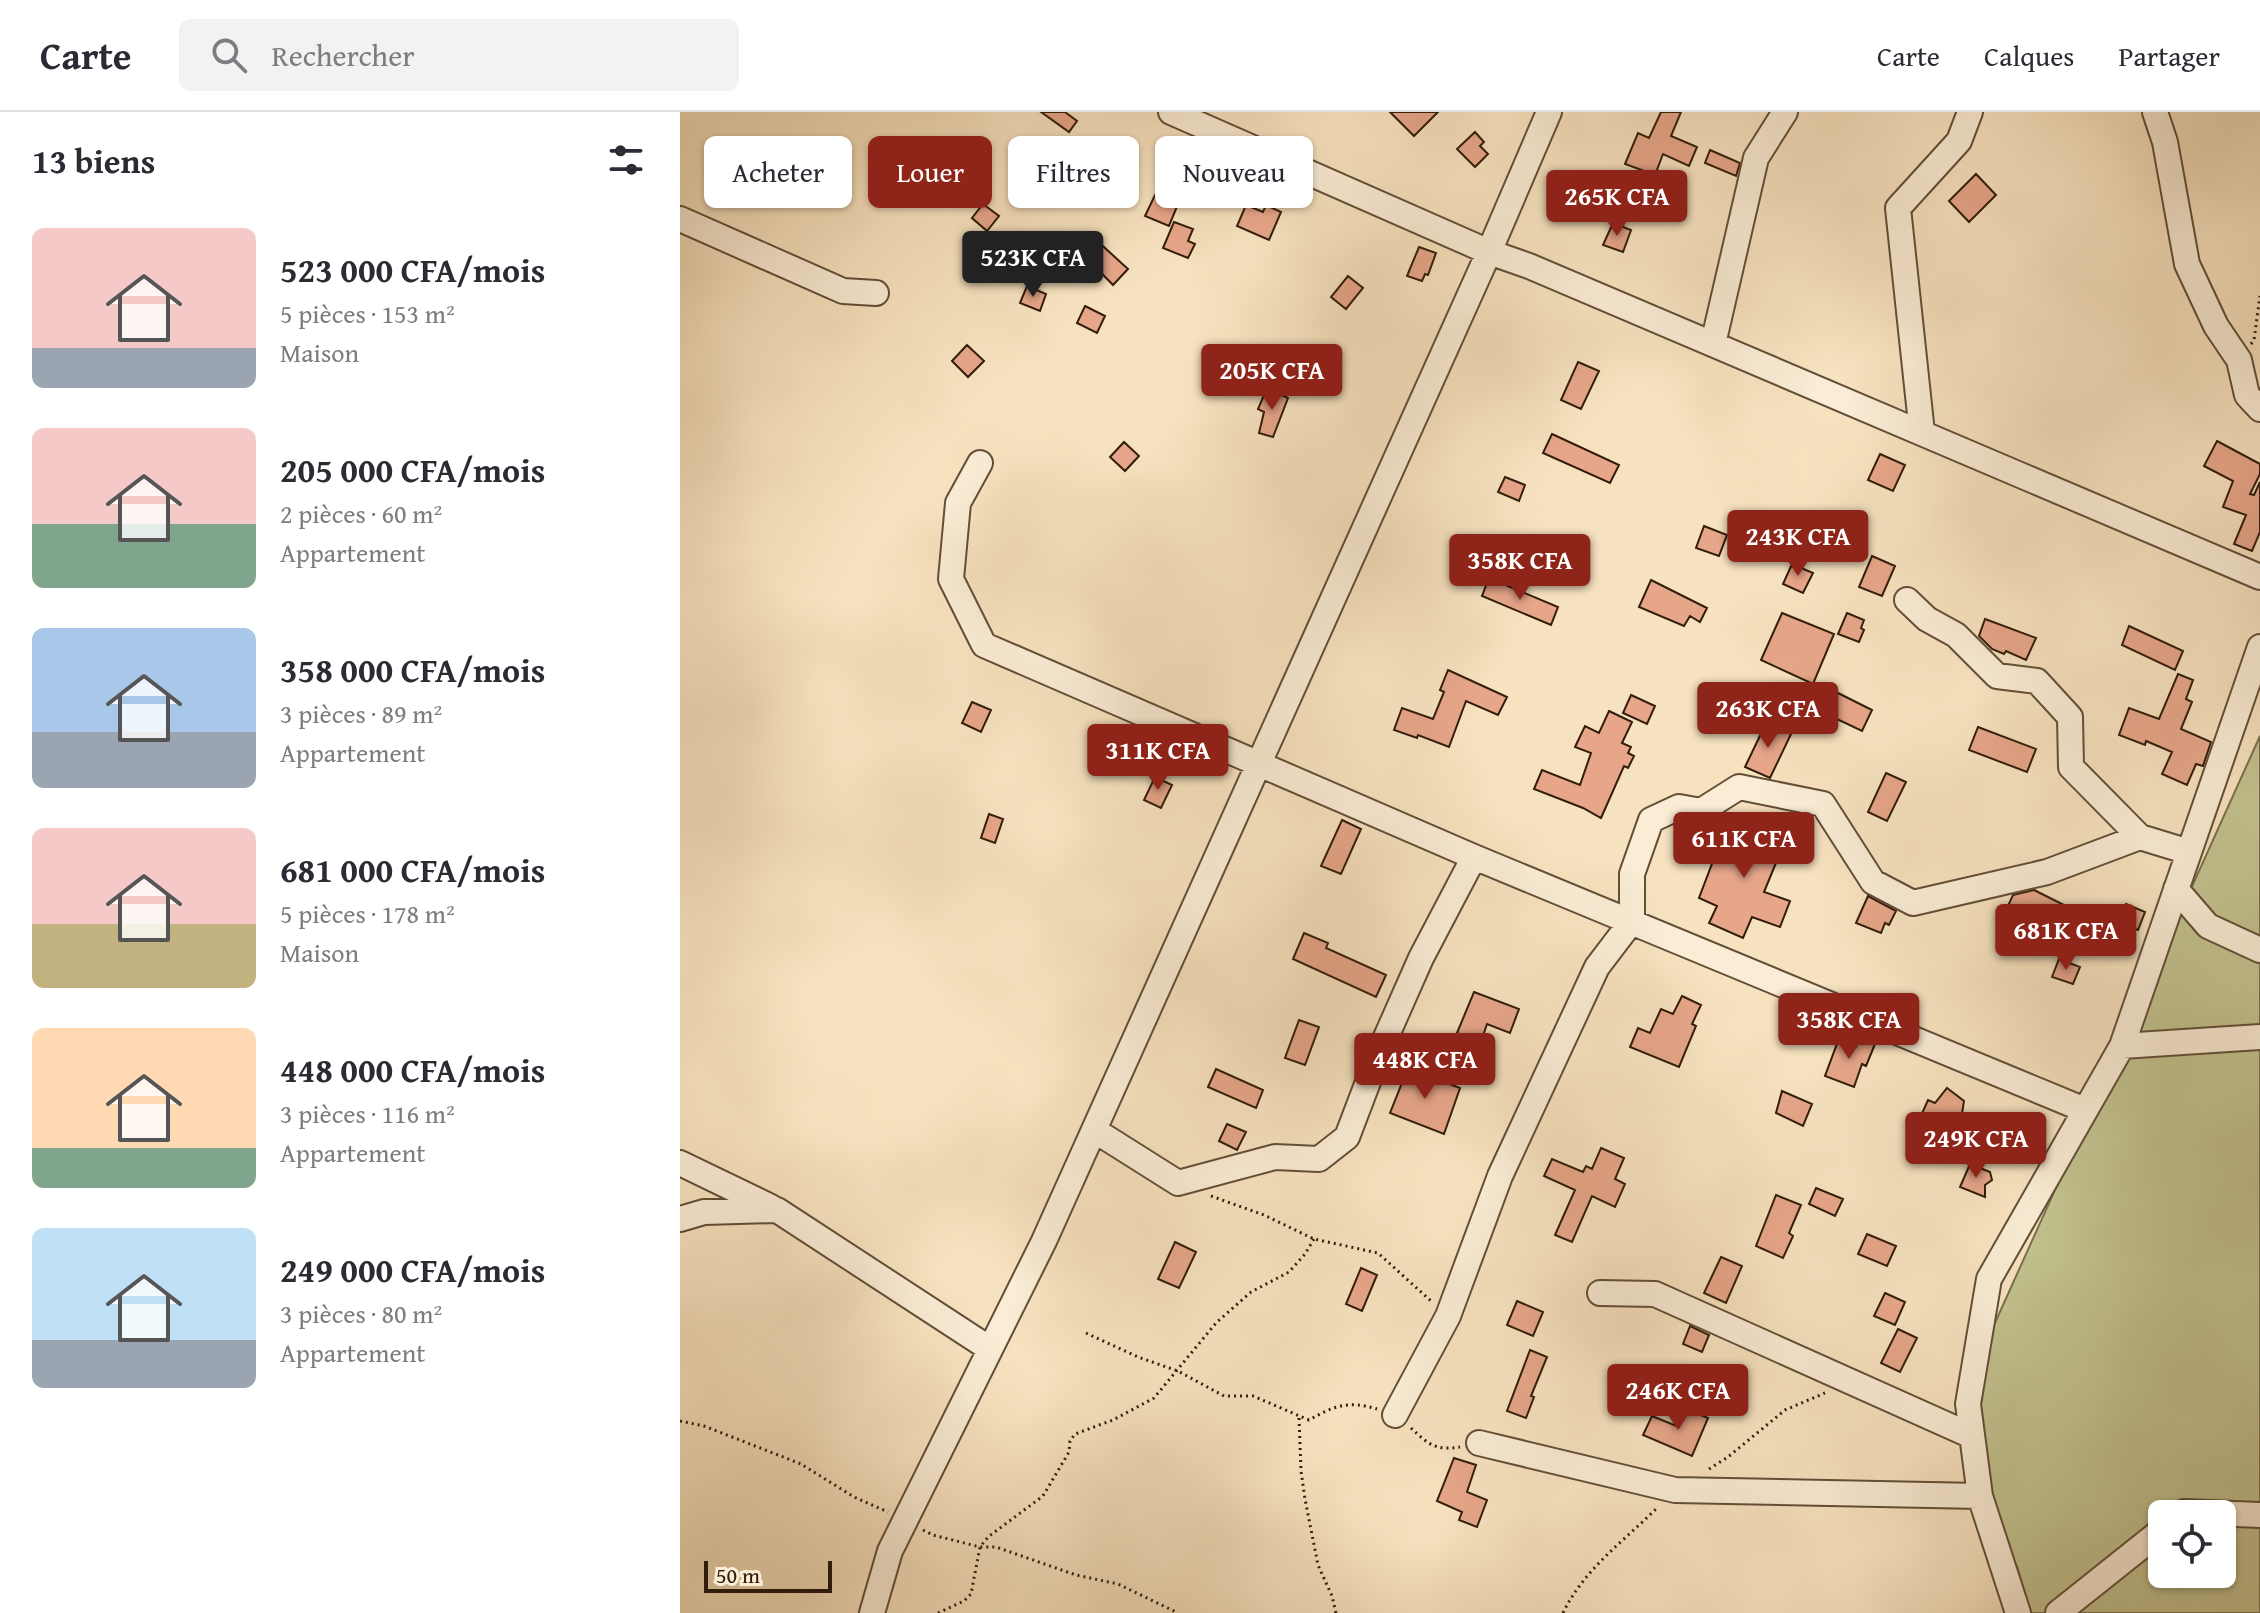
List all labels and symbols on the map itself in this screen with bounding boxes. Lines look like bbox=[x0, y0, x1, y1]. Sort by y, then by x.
pin: 265K CFA bbox=[1534, 170, 1700, 238]
pin: 523K CFA bbox=[950, 231, 1116, 299]
pin: 205K CFA bbox=[1189, 344, 1355, 412]
pin: 243K CFA bbox=[1715, 510, 1881, 578]
pin: 358K CFA bbox=[1437, 534, 1603, 602]
pin: 263K CFA bbox=[1685, 682, 1851, 750]
pin: 311K CFA bbox=[1075, 724, 1241, 792]
pin: 611K CFA bbox=[1661, 812, 1827, 880]
pin: 681K CFA bbox=[1983, 904, 2149, 972]
pin: 358K CFA bbox=[1766, 993, 1932, 1061]
pin: 448K CFA bbox=[1342, 1033, 1508, 1101]
pin: 249K CFA bbox=[1893, 1112, 2059, 1180]
pin: 246K CFA bbox=[1595, 1364, 1761, 1432]
scale bar bbox=[704, 1557, 832, 1593]

